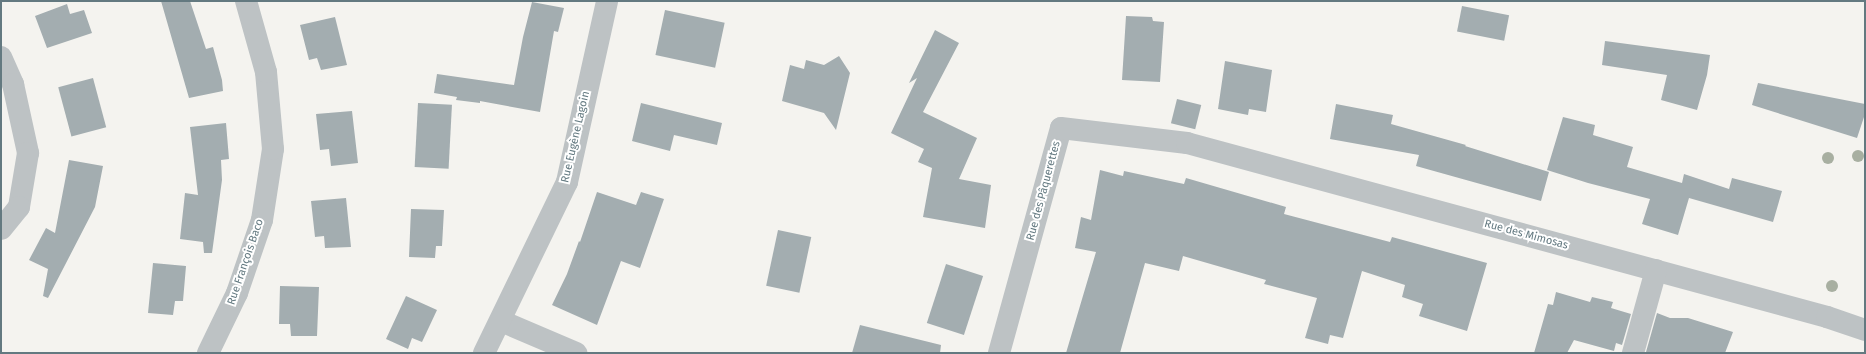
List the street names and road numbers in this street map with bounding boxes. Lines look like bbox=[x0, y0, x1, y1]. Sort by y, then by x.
street label: Rue Eugène Lagoin bbox=[559, 90, 593, 184]
street label: Rue des Pâquerettes bbox=[1024, 140, 1064, 242]
street label: Rue François Baco bbox=[225, 217, 267, 307]
street label: Rue des Mimosas bbox=[1483, 217, 1569, 253]

